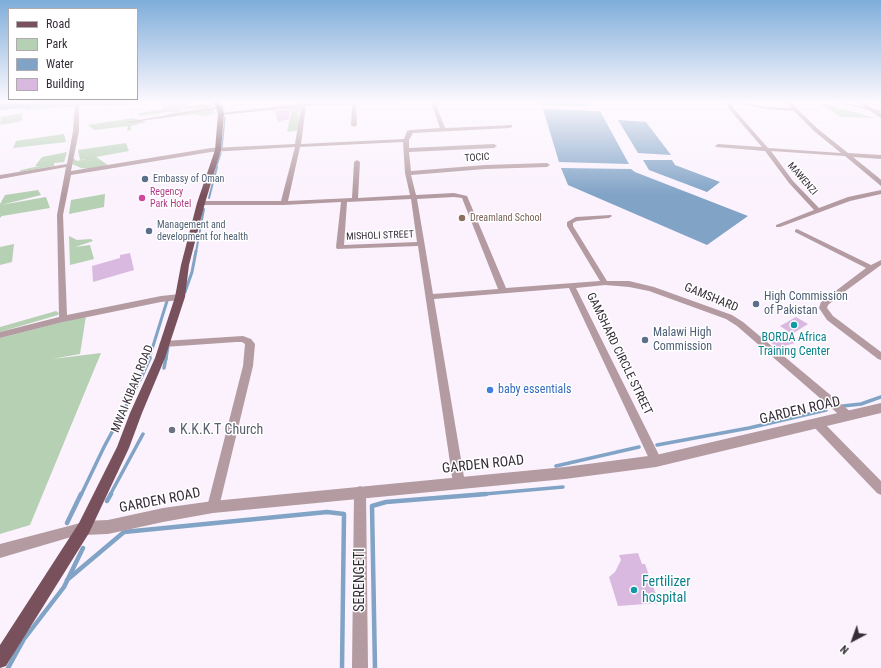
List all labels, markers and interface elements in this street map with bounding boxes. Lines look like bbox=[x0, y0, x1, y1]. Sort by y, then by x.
legend bbox=[8, 8, 138, 100]
text: Road bbox=[46, 17, 70, 31]
text: Park bbox=[46, 37, 67, 51]
text: Water bbox=[46, 57, 74, 71]
text: Building bbox=[46, 77, 84, 91]
street label: TOCIC bbox=[464, 151, 490, 165]
street label: MAWENZI bbox=[784, 160, 820, 198]
place label: Embassy of Oman bbox=[153, 173, 224, 185]
marker: Embassy of Oman bbox=[140, 174, 150, 184]
place label: Regency Park Hotel bbox=[150, 186, 191, 210]
marker: Regency Park Hotel bbox=[137, 193, 147, 203]
place label: Dreamland School bbox=[470, 212, 542, 224]
marker: Dreamland School bbox=[457, 213, 467, 223]
place label: Management and development for health bbox=[157, 219, 248, 242]
marker: Management and development for health bbox=[144, 226, 154, 236]
street label: MISHOLI STREET bbox=[346, 229, 414, 243]
street label: GAMSHARD bbox=[682, 281, 740, 315]
place label: High Commission of Pakistan bbox=[764, 290, 848, 318]
street label: GAMSHARD CIRCLE STREET bbox=[583, 291, 655, 417]
marker: High Commission of Pakistan bbox=[751, 299, 761, 309]
marker: BORDA Africa Training Center bbox=[789, 320, 799, 330]
place label: Malawi High Commission bbox=[653, 326, 712, 354]
place label: BORDA Africa Training Center bbox=[758, 331, 830, 359]
marker: Malawi High Commission bbox=[640, 335, 650, 345]
street label: MWAI KIBAKI ROAD bbox=[109, 343, 157, 435]
place label: baby essentials bbox=[498, 383, 572, 397]
marker: baby essentials bbox=[485, 385, 495, 395]
street label: GARDEN ROAD bbox=[758, 394, 842, 428]
place label: K.K.K.T Church bbox=[180, 422, 263, 438]
marker: K.K.K.T Church bbox=[167, 425, 177, 435]
street label: GARDEN ROAD bbox=[441, 452, 525, 478]
street label: GARDEN ROAD bbox=[118, 485, 202, 517]
street label: SERENGETI bbox=[352, 548, 368, 612]
place label: Fertilizer hospital bbox=[642, 574, 690, 606]
marker: Fertilizer hospital bbox=[629, 585, 639, 595]
north arrow bbox=[833, 620, 873, 660]
text: N bbox=[838, 642, 852, 657]

